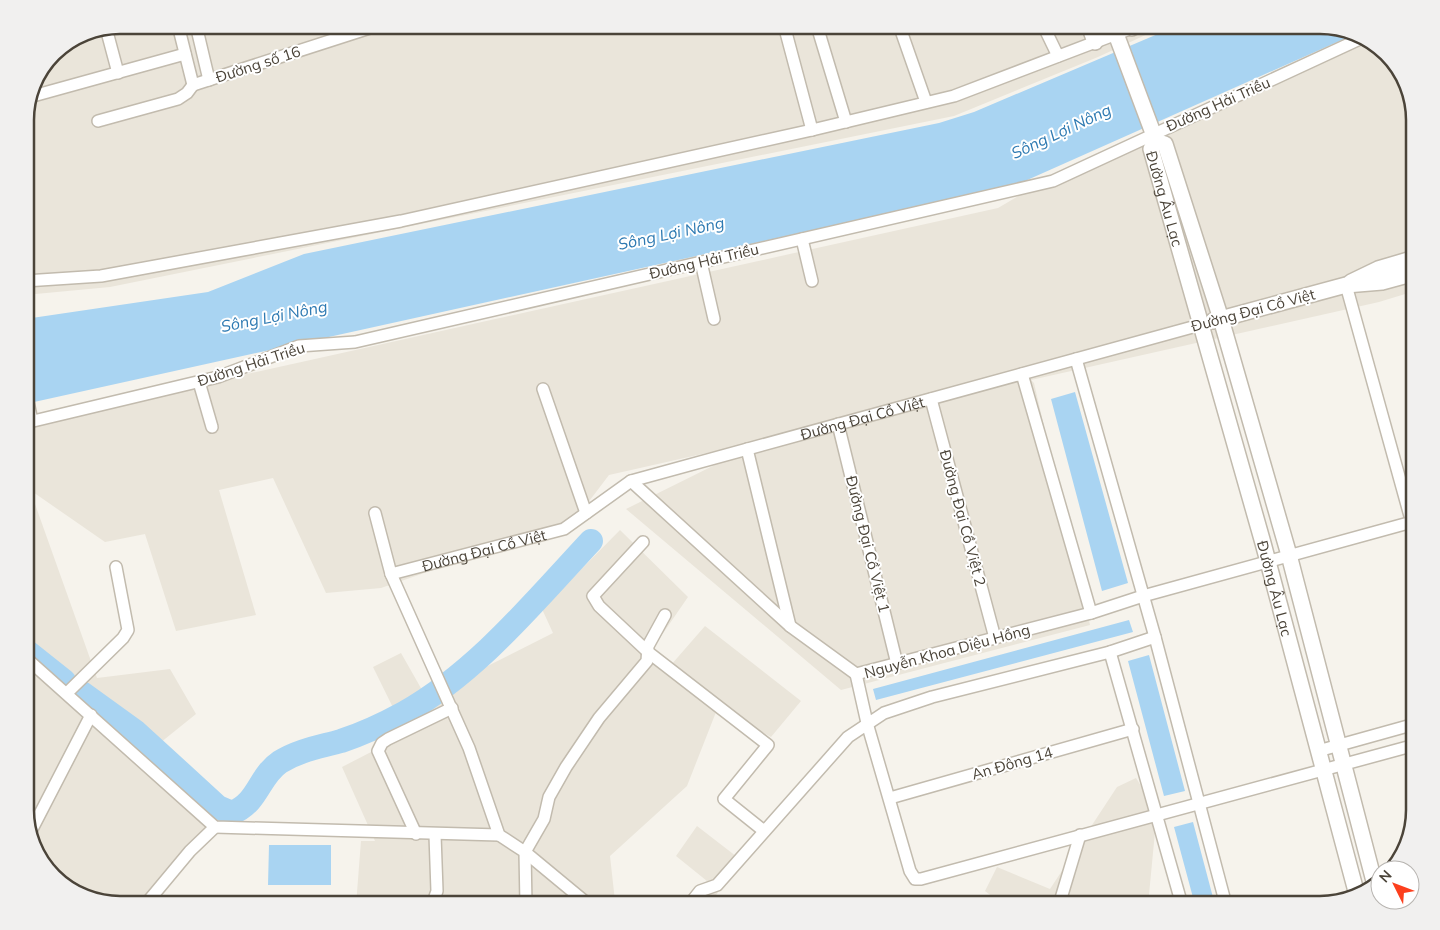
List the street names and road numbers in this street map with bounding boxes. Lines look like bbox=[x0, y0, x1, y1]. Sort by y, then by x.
street label: Đường số 16 bbox=[213, 41, 303, 87]
street label: Đường Hải Triều bbox=[1163, 73, 1273, 135]
street label: Đường Âu Lạc bbox=[1142, 149, 1188, 249]
street label: Đường Hải Triều bbox=[647, 239, 761, 283]
street label: Đường Đại Cồ Việt bbox=[1189, 284, 1317, 336]
street label: Đường Hải Triều bbox=[195, 338, 307, 390]
street label: Đường Đại Cồ Việt bbox=[798, 392, 926, 444]
street label: Đường Đại Cồ Việt 2 bbox=[936, 448, 990, 588]
street label: Đường Đại Cồ Việt 1 bbox=[842, 474, 894, 614]
street label: Đường Đại Cồ Việt bbox=[420, 525, 548, 575]
street label: Đường Âu Lạc bbox=[1253, 538, 1297, 638]
street label: Nguyễn Khoa Diệu Hồng bbox=[862, 620, 1032, 682]
street label: An Đông 14 bbox=[969, 742, 1055, 784]

